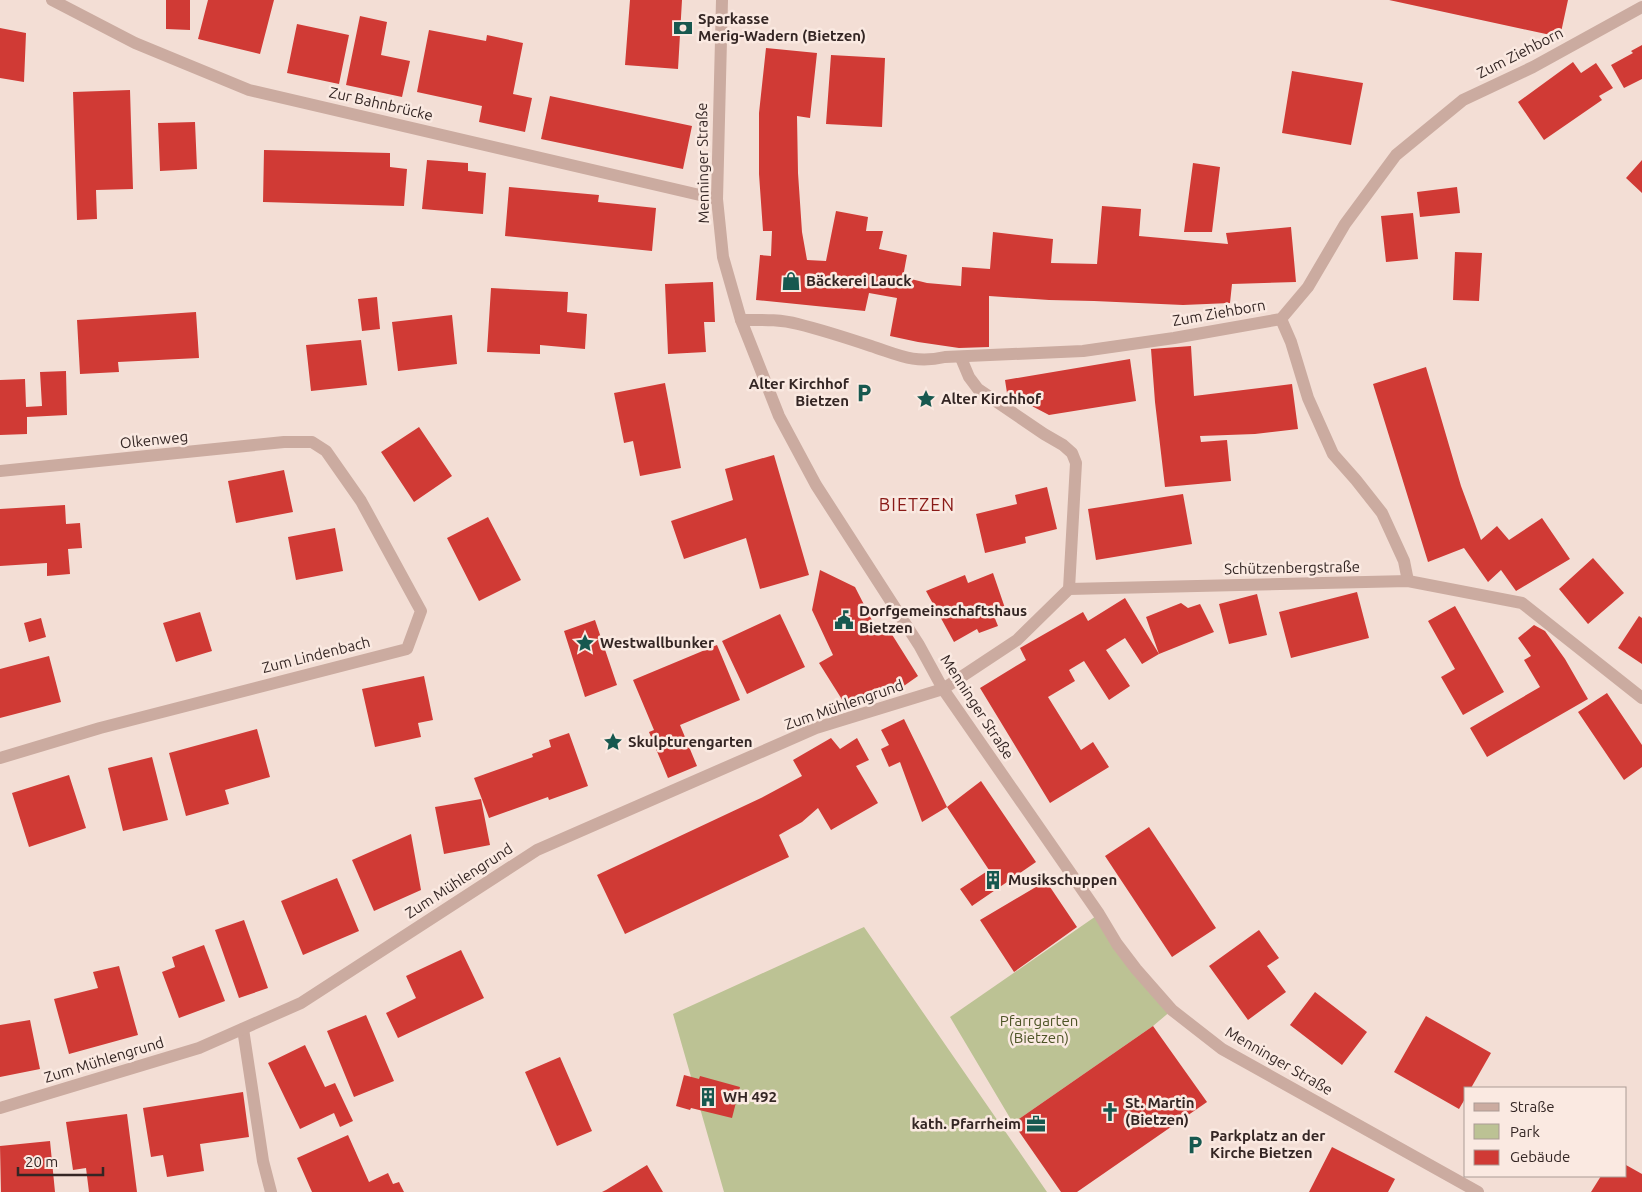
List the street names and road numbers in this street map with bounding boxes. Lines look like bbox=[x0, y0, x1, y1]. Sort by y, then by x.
street label: Zum Ziehborn bbox=[1474, 24, 1566, 82]
street label: Zur Bahnbrücke bbox=[328, 83, 435, 124]
street label: Menninger Straße bbox=[693, 102, 712, 224]
street label: Zum Ziehborn bbox=[1171, 296, 1267, 329]
street label: Olkenweg bbox=[119, 427, 189, 452]
street label: Schützenbergstraße bbox=[1224, 558, 1360, 577]
street label: Zum Lindenbach bbox=[260, 633, 372, 676]
street label: Menninger Straße bbox=[937, 651, 1018, 762]
street label: Zum Mühlengrund bbox=[782, 676, 905, 733]
street label: Zum Mühlengrund bbox=[402, 840, 516, 922]
street label: Menninger Straße bbox=[1223, 1023, 1336, 1098]
street label: Zum Mühlengrund bbox=[42, 1033, 166, 1086]

